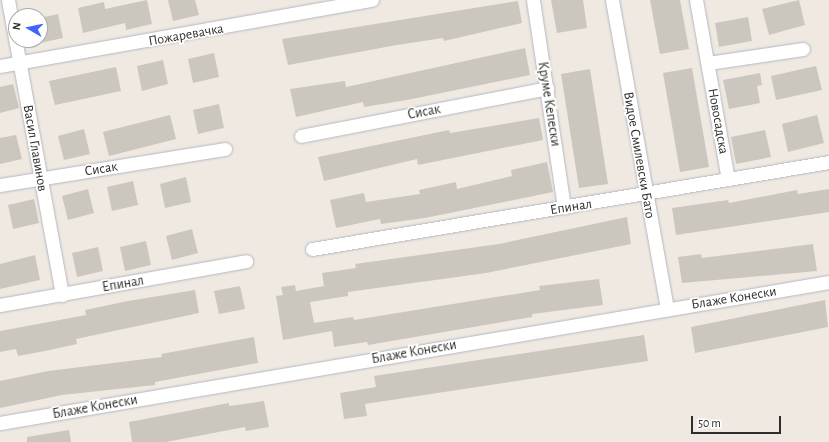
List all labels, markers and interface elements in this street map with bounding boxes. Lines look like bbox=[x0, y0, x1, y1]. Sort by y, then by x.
north arrow bbox=[8, 8, 48, 48]
street label: Пожаревачка bbox=[147, 20, 225, 50]
text: N bbox=[11, 22, 23, 31]
street label: Круме Кепески bbox=[534, 60, 564, 148]
street label: Новосадска bbox=[704, 87, 732, 155]
street label: Видое Смилевски Бато bbox=[620, 90, 658, 220]
street label: Сисак bbox=[406, 101, 442, 123]
street label: Васил Главинов bbox=[19, 103, 51, 193]
street label: Сисак bbox=[83, 158, 119, 180]
street label: Епинал bbox=[549, 195, 593, 219]
street label: Епинал bbox=[101, 272, 145, 296]
street label: Блаже Конески bbox=[690, 283, 778, 313]
street label: Блаже Конески bbox=[370, 336, 458, 368]
street label: Блаже Конески bbox=[51, 391, 139, 423]
scale bar bbox=[693, 408, 783, 434]
text: 50 m bbox=[698, 417, 721, 429]

